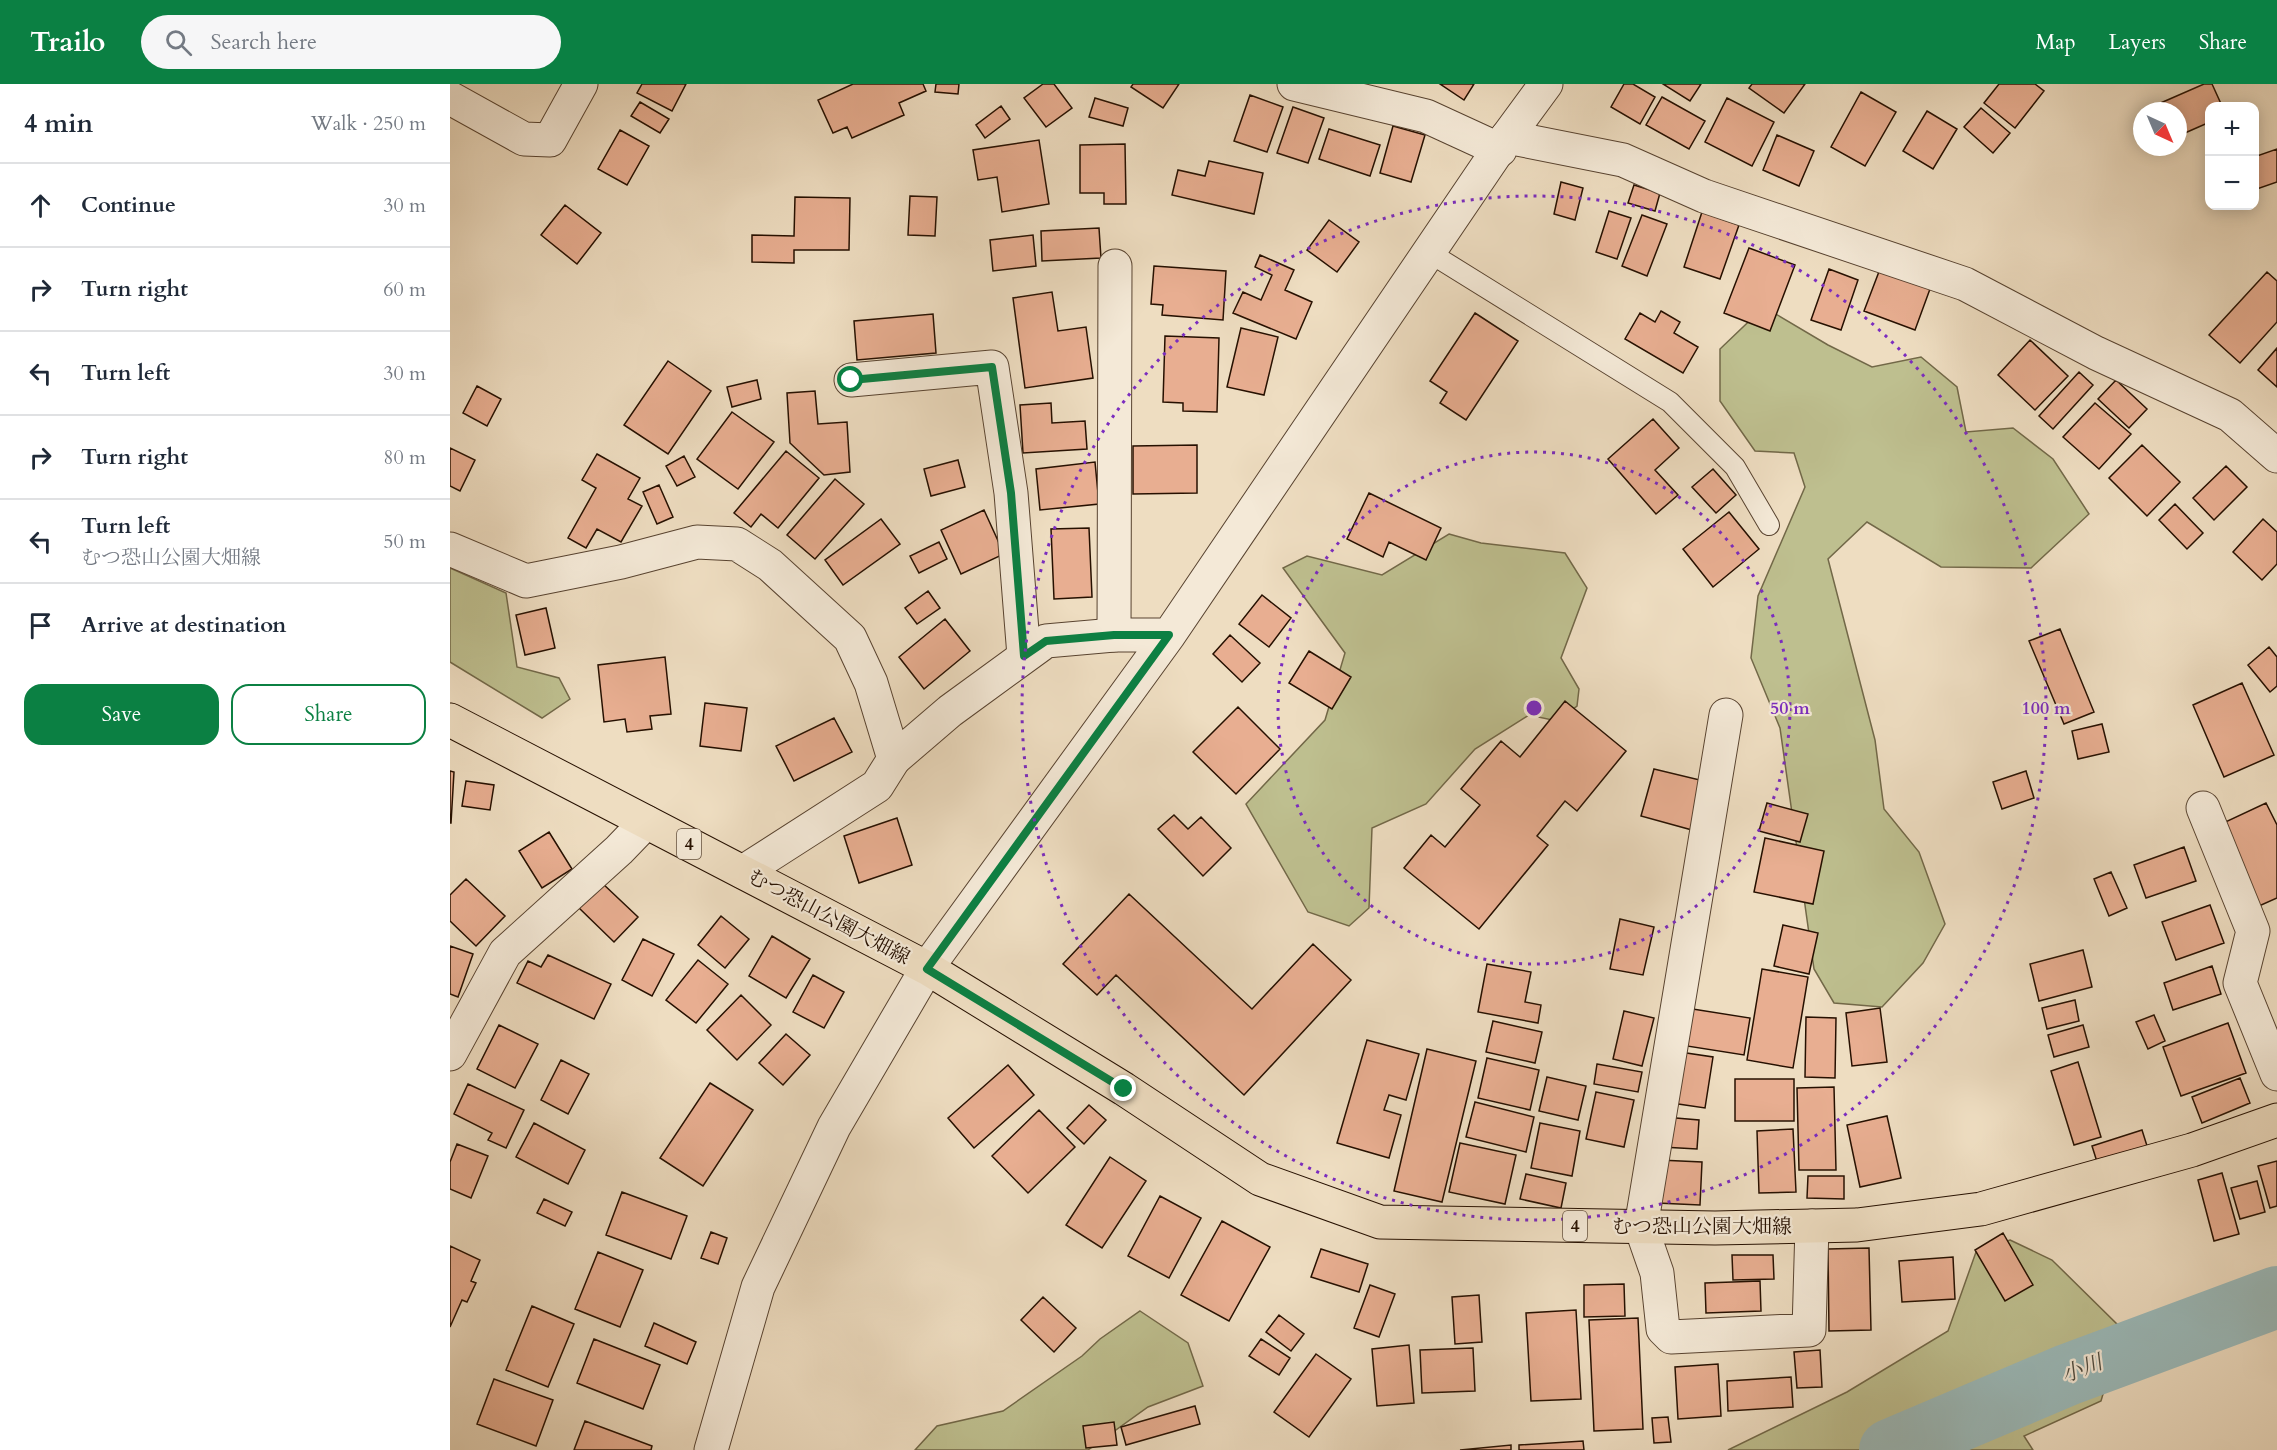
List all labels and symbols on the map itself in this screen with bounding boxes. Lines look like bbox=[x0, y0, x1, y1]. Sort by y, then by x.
north arrow bbox=[2133, 102, 2187, 156]
route start bbox=[837, 366, 863, 392]
text: 50 m bbox=[1770, 696, 1810, 721]
text: 100 m bbox=[2021, 696, 2071, 721]
centre of rings bbox=[1524, 698, 1544, 718]
road number: 4 bbox=[677, 829, 701, 859]
street label: むつ恐山公園大畑線 bbox=[743, 863, 915, 971]
route end bbox=[1110, 1075, 1136, 1101]
road number: 4 bbox=[1563, 1211, 1587, 1241]
street label: むつ恐山公園大畑線 bbox=[1612, 1213, 1792, 1240]
water label: 小川 bbox=[2057, 1347, 2109, 1390]

